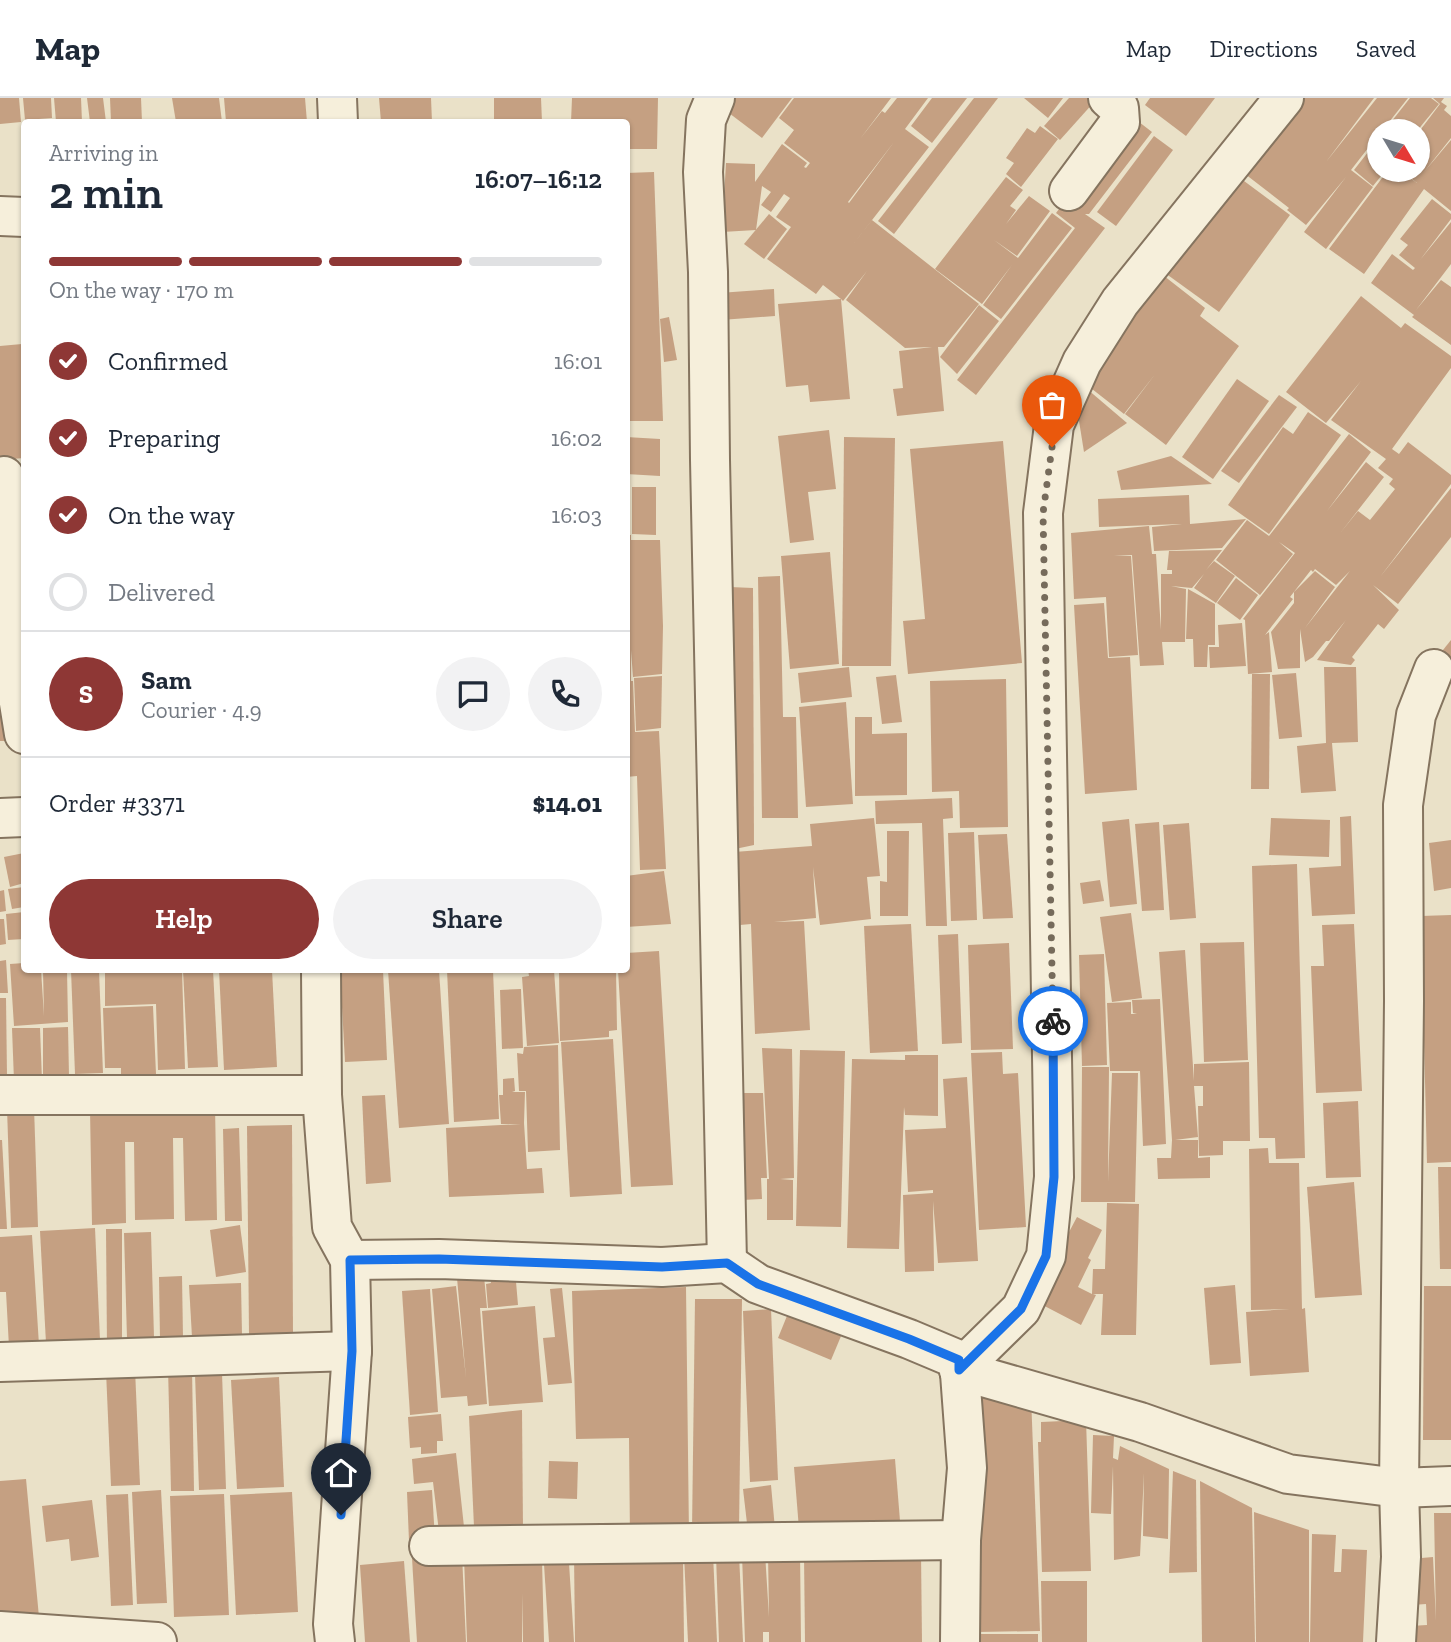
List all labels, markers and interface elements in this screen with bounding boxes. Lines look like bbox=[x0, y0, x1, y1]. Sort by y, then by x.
text: Map bbox=[35, 29, 100, 68]
text: Map bbox=[1126, 34, 1172, 63]
text: Directions bbox=[1210, 34, 1318, 63]
text: Saved bbox=[1356, 34, 1416, 63]
north arrow bbox=[1367, 119, 1430, 182]
map controls bbox=[1367, 119, 1430, 182]
text: Arriving in bbox=[49, 139, 158, 167]
text: 16:07–16:12 bbox=[475, 163, 602, 195]
text: 2 min bbox=[49, 165, 163, 220]
text: On the way · 170 m bbox=[49, 276, 234, 304]
icon: check bbox=[49, 342, 87, 380]
text: Confirmed bbox=[108, 345, 228, 377]
text: 16:01 bbox=[554, 347, 602, 375]
pin bbox=[1022, 375, 1082, 447]
icon: bag bbox=[1033, 386, 1071, 424]
icon: check bbox=[49, 419, 87, 457]
text: Preparing bbox=[108, 422, 220, 454]
text: 16:02 bbox=[551, 424, 602, 452]
icon: check bbox=[49, 496, 87, 534]
text: On the way bbox=[108, 499, 235, 531]
text: 16:03 bbox=[551, 501, 602, 529]
text: Delivered bbox=[108, 576, 215, 608]
button: chat bbox=[436, 657, 510, 731]
button: phone bbox=[528, 657, 602, 731]
text: Sam bbox=[141, 664, 191, 696]
text: S bbox=[79, 678, 93, 710]
text: Courier · 4.9 bbox=[141, 696, 262, 724]
text: Order #3371 bbox=[49, 787, 185, 819]
text: $14.01 bbox=[533, 787, 602, 819]
button: Help bbox=[49, 879, 319, 959]
button: Share bbox=[333, 879, 602, 959]
courier bbox=[1018, 986, 1088, 1056]
icon: bike bbox=[1034, 1002, 1072, 1040]
pin bbox=[311, 1443, 371, 1515]
icon: home bbox=[322, 1454, 360, 1492]

